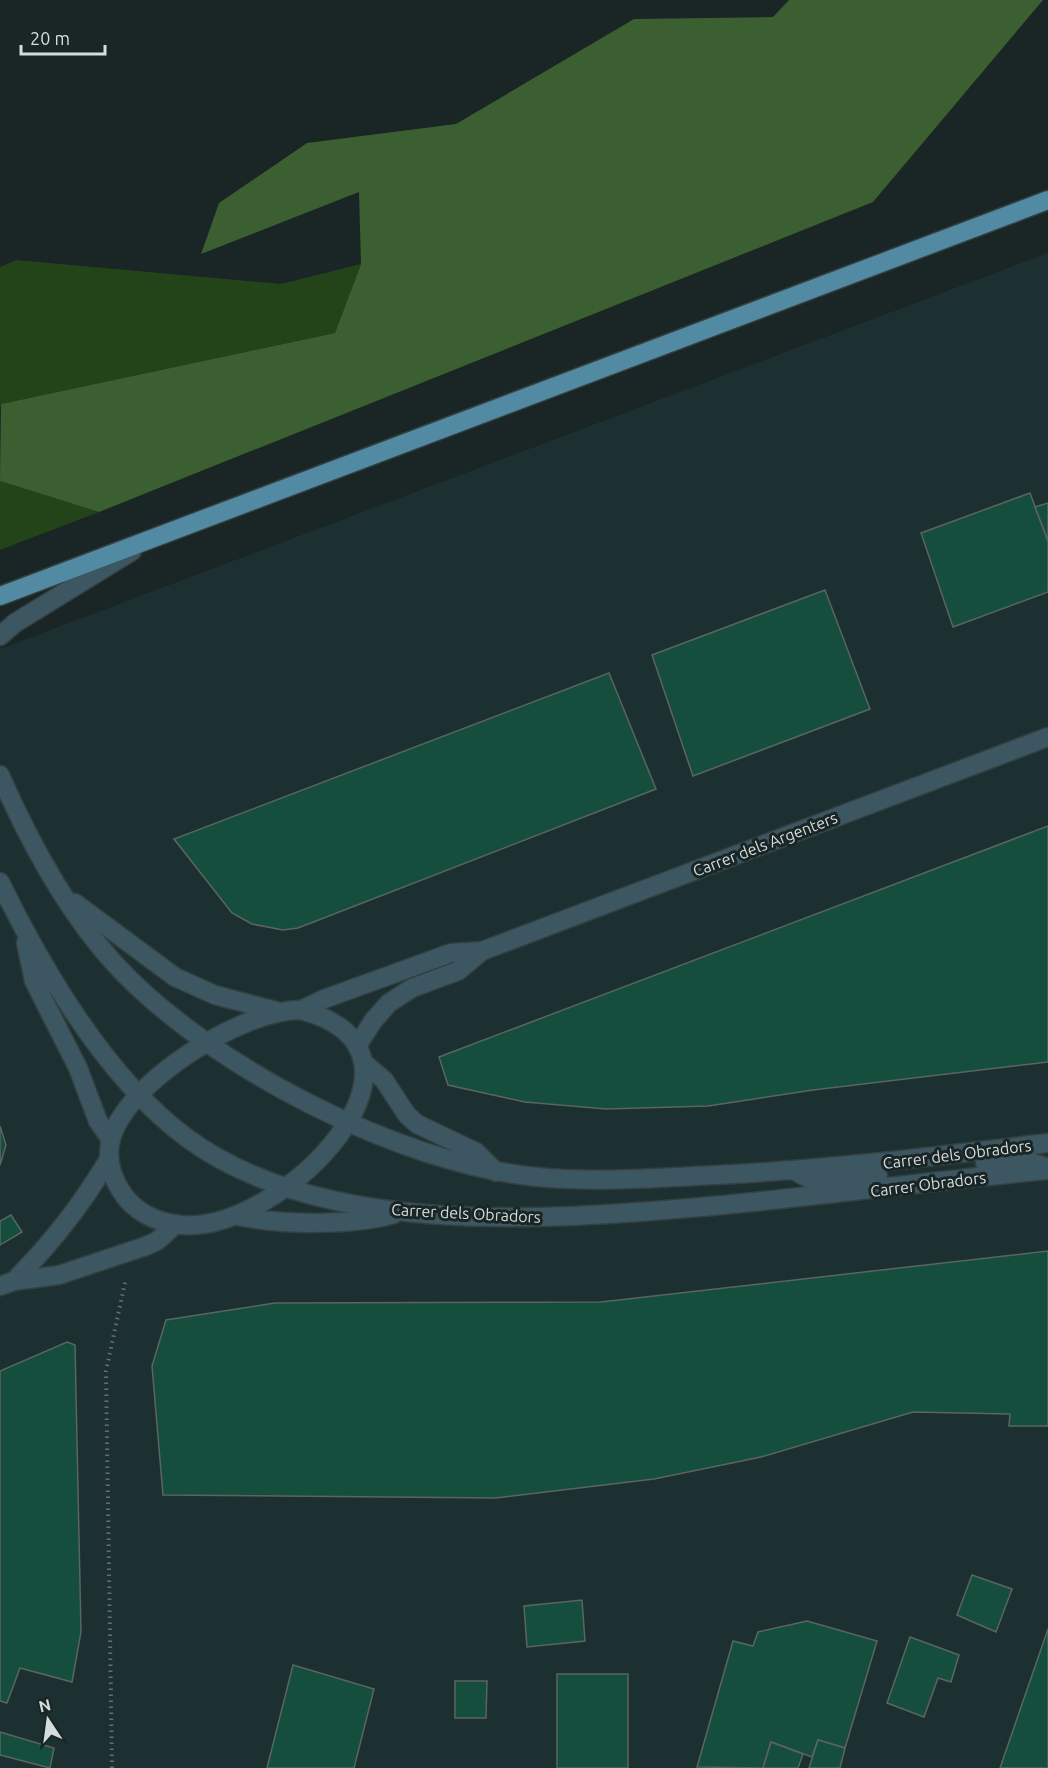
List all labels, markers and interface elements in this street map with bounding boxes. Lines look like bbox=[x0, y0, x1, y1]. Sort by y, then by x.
scale bar bbox=[21, 18, 105, 56]
text: 20 m bbox=[30, 28, 70, 48]
street label: Carrer dels Argenters bbox=[690, 808, 840, 880]
street label: Carrer dels Obradors bbox=[882, 1136, 1032, 1172]
street label: Carrer Obradors bbox=[869, 1168, 987, 1200]
street label: Carrer dels Obradors bbox=[391, 1200, 541, 1226]
north arrow bbox=[18, 1690, 78, 1750]
text: N bbox=[37, 1695, 52, 1715]

